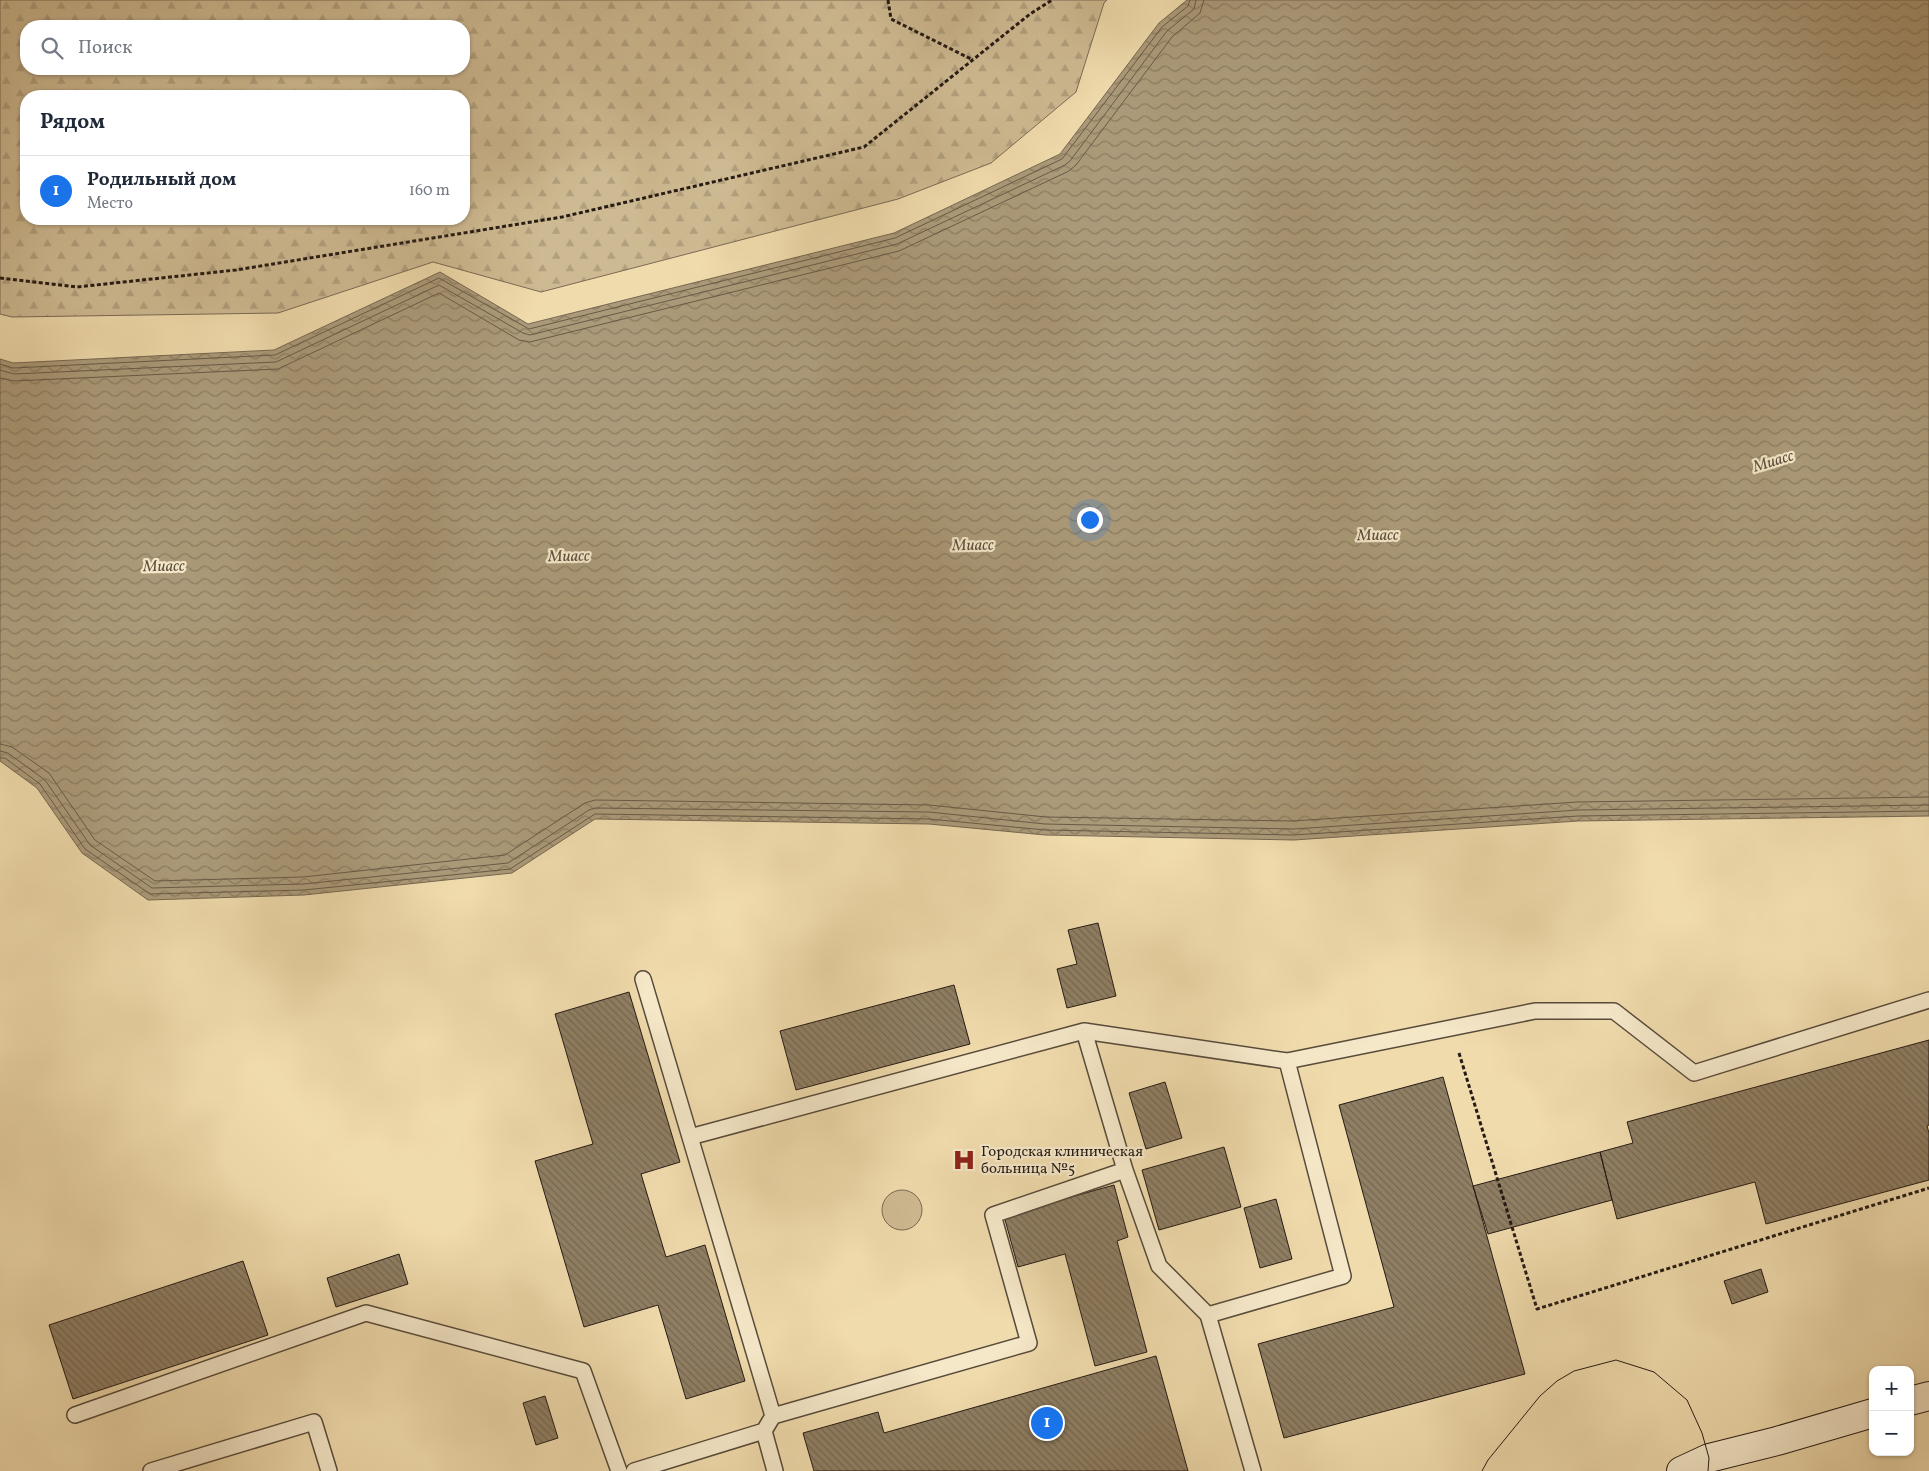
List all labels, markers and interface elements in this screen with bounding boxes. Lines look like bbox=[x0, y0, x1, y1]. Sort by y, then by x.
search box bbox=[20, 20, 470, 75]
icon: search bbox=[38, 34, 66, 62]
text: Поиск bbox=[78, 35, 132, 61]
text: Рядом bbox=[40, 108, 105, 137]
text: Родильный дом bbox=[87, 167, 236, 193]
text: 1 bbox=[53, 180, 59, 202]
text: 160 m bbox=[409, 180, 450, 202]
text: Место bbox=[87, 193, 133, 215]
water label: Миасс bbox=[1750, 445, 1797, 479]
your location bbox=[1077, 507, 1103, 533]
water label: Миасс bbox=[1356, 525, 1399, 547]
water label: Миасс bbox=[951, 535, 994, 557]
water label: Миасс bbox=[547, 546, 590, 568]
water label: Миасс bbox=[142, 556, 185, 578]
place label: Городская клиническая больница №5 bbox=[981, 1142, 1143, 1180]
hospital icon: Городская клиническая больница №5 bbox=[951, 1147, 977, 1173]
map controls bbox=[1869, 1366, 1914, 1456]
button: + bbox=[1869, 1366, 1914, 1411]
pin: 1 bbox=[1031, 1404, 1063, 1442]
button: − bbox=[1869, 1411, 1914, 1456]

